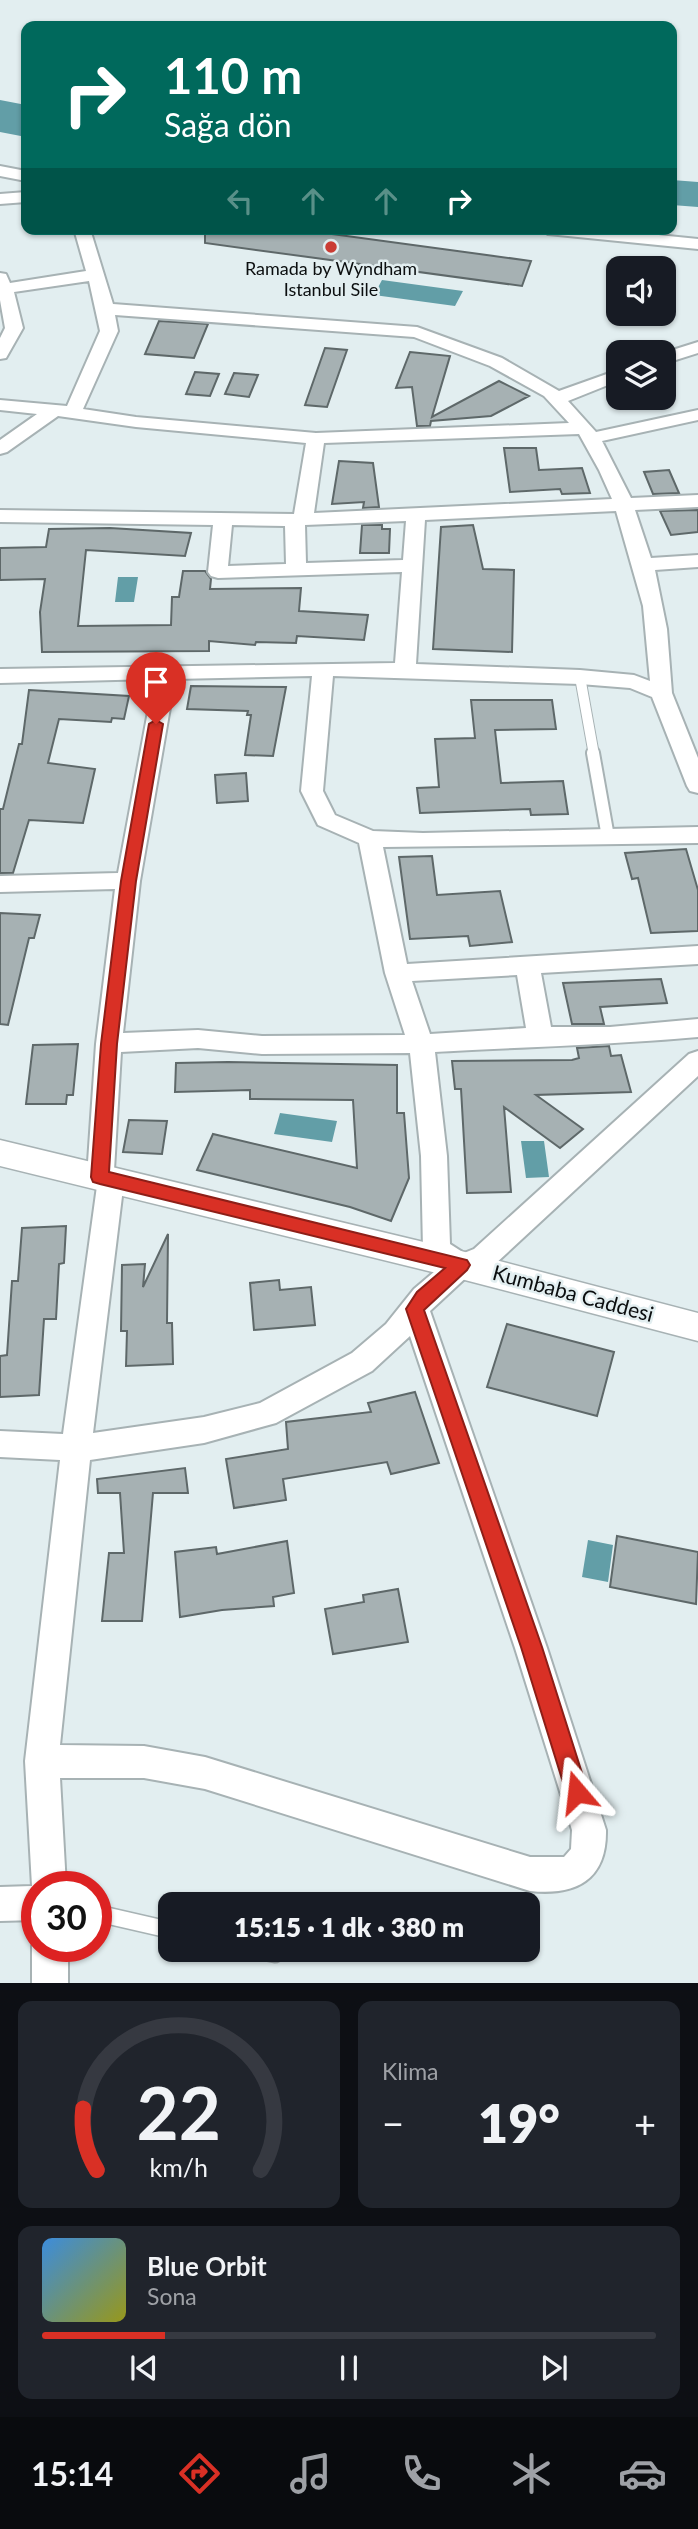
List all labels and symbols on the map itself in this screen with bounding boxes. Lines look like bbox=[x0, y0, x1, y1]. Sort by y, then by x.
marker: Ramada by Wyndham Istanbul Sile bbox=[323, 239, 339, 255]
place label: Ramada by Wyndham Istanbul Sile bbox=[245, 257, 417, 300]
pin bbox=[126, 652, 186, 724]
street label: Kumbaba Caddesi bbox=[490, 1259, 656, 1326]
position arrow bbox=[540, 1755, 614, 1829]
speed limit sign: 30 bbox=[21, 1871, 112, 1962]

